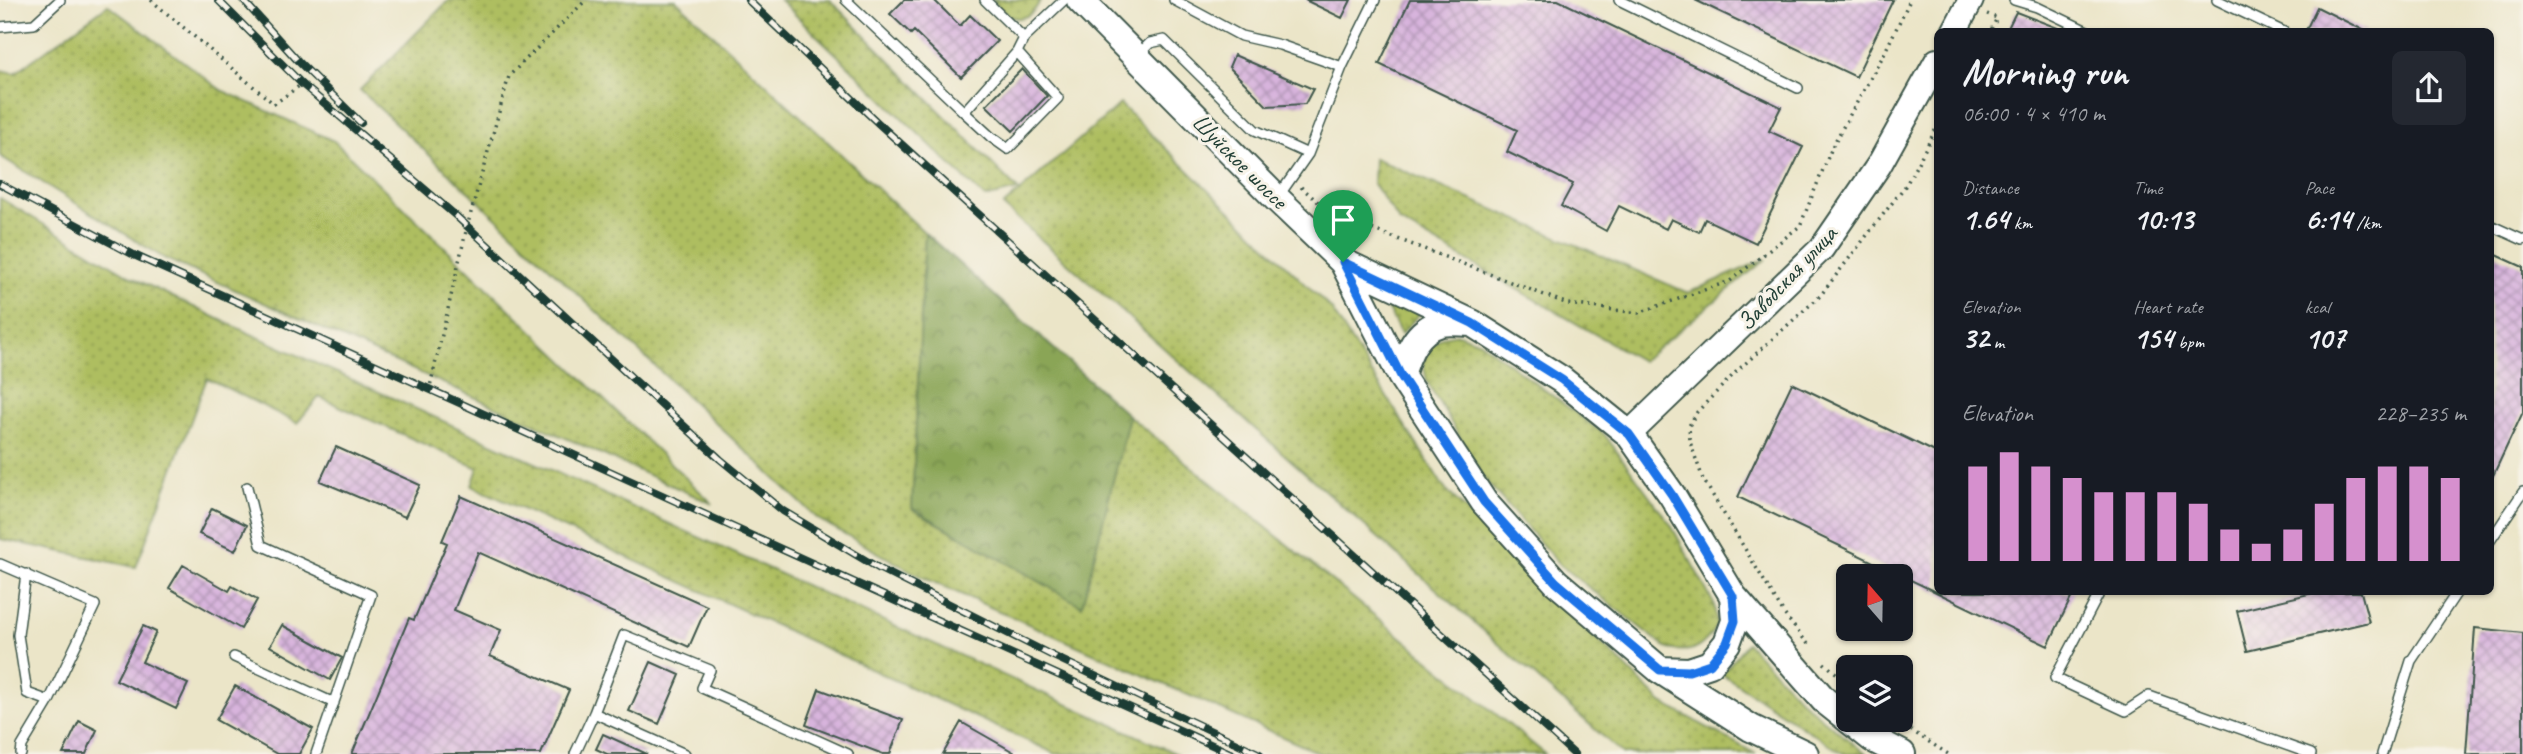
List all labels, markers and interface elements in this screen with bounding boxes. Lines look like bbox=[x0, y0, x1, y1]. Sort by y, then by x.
text: Morning run bbox=[1962, 49, 2128, 96]
button: share bbox=[2392, 51, 2466, 125]
text: 06:00 · 4 × 410 m bbox=[1962, 99, 2105, 128]
street label: Шуйское шоссе bbox=[1186, 107, 1296, 217]
text: Distance bbox=[1962, 176, 2019, 200]
text: Time bbox=[2133, 176, 2162, 200]
text: Pace bbox=[2305, 176, 2334, 200]
pin bbox=[1313, 190, 1373, 262]
text: 1.64 bbox=[1962, 200, 2009, 238]
text: 10:13 bbox=[2133, 200, 2193, 238]
text: 6:14 bbox=[2305, 200, 2352, 238]
icon: arrive bbox=[1324, 201, 1362, 239]
text: km bbox=[2009, 211, 2032, 235]
text: /km bbox=[2352, 211, 2381, 235]
street label: Заводская улица bbox=[1731, 218, 1844, 337]
text: Elevation bbox=[1962, 295, 2020, 319]
text: Heart rate bbox=[2133, 295, 2203, 319]
text: kcal bbox=[2305, 295, 2330, 319]
text: 32 bbox=[1962, 319, 1989, 357]
text: 154 bbox=[2133, 319, 2173, 357]
text: 107 bbox=[2305, 319, 2345, 357]
text: m bbox=[1989, 330, 2004, 354]
text: bpm bbox=[2173, 330, 2204, 354]
text: Elevation bbox=[1962, 399, 2033, 428]
text: 228–235 m bbox=[2375, 399, 2466, 428]
north arrow bbox=[1836, 564, 1913, 640]
map controls bbox=[1836, 564, 1913, 732]
button: layers bbox=[1836, 655, 1913, 732]

